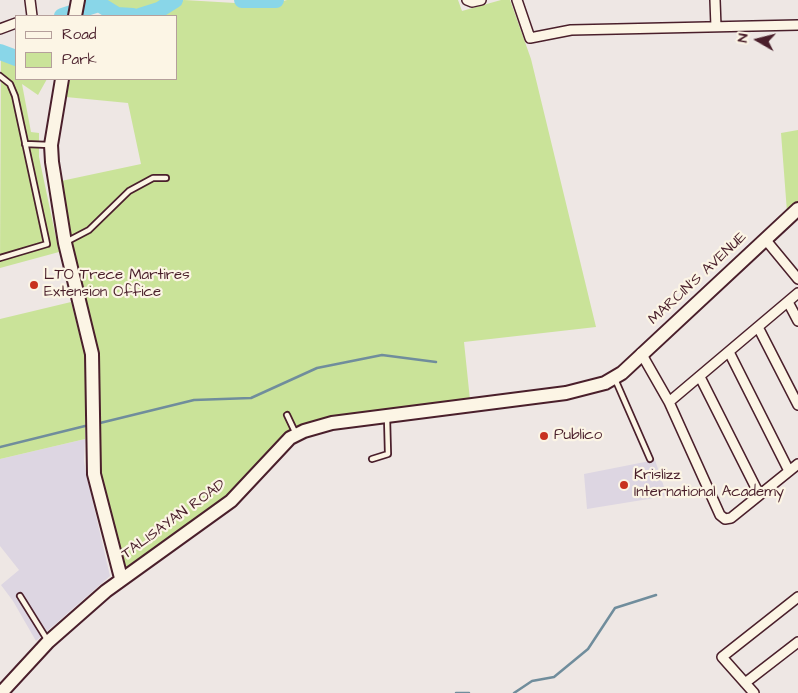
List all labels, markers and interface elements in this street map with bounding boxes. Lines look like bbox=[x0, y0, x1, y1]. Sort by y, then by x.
legend bbox=[15, 15, 178, 80]
north arrow bbox=[733, 15, 783, 65]
text: Road bbox=[62, 24, 96, 45]
text: N bbox=[733, 32, 754, 44]
text: Park bbox=[62, 49, 97, 70]
street label: MARCIN'S AVENUE bbox=[645, 229, 751, 329]
place label: LTO Trece Martires Extension Office bbox=[44, 267, 190, 302]
marker: LTO Trece Martires Extension Office bbox=[28, 279, 40, 291]
place label: Publico bbox=[554, 427, 602, 445]
marker: Publico bbox=[538, 430, 550, 442]
place label: Krislizz International Academy bbox=[634, 467, 784, 502]
street label: TALISAYAN ROAD bbox=[119, 476, 229, 564]
marker: Krislizz International Academy bbox=[618, 479, 630, 491]

